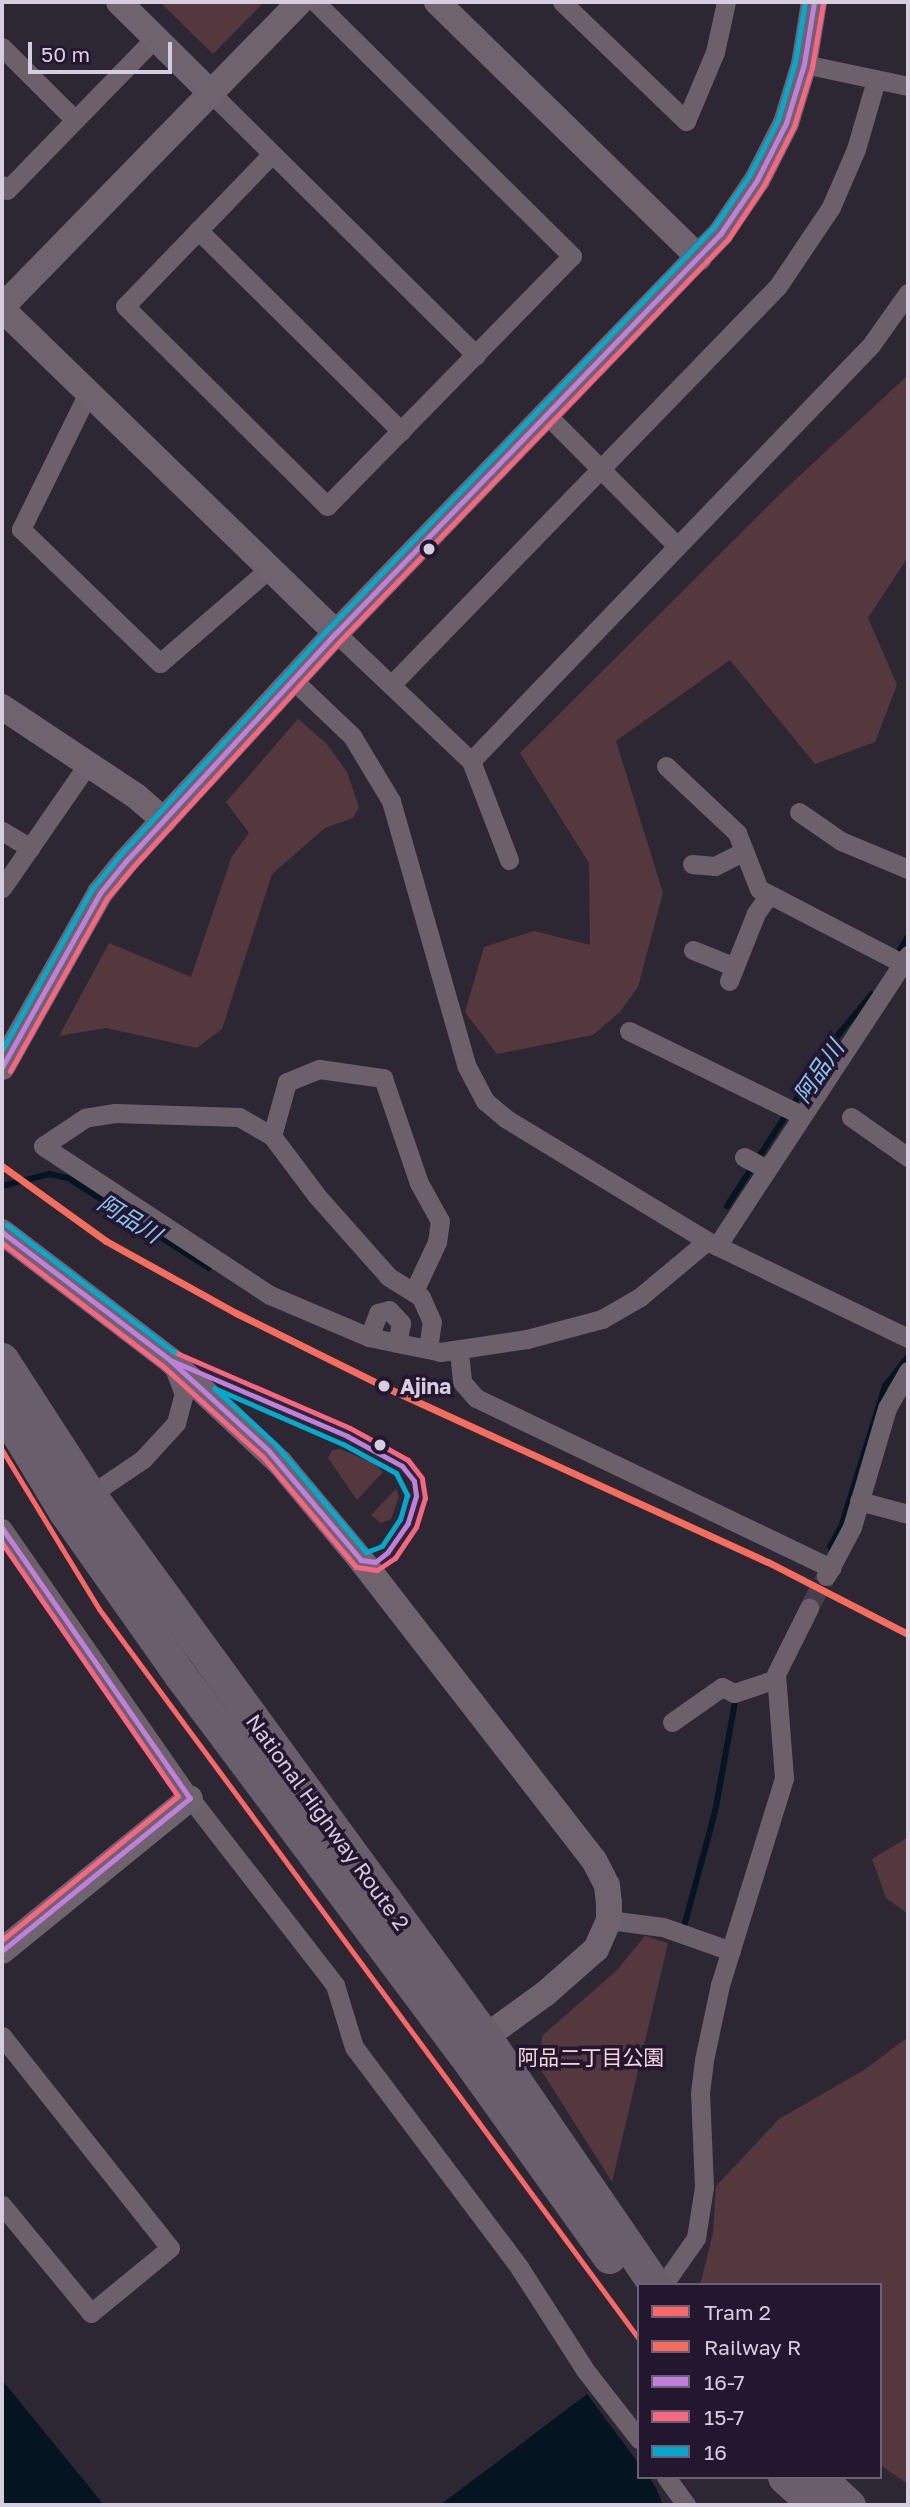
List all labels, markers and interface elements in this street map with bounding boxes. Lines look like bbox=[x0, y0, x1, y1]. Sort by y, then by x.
scale bar bbox=[32, 28, 175, 72]
text: 50 m bbox=[41, 41, 90, 67]
unlabelled marker bbox=[422, 542, 436, 556]
water label: 阿品川 bbox=[787, 1035, 849, 1107]
water label: 阿品川 bbox=[93, 1188, 167, 1248]
place label: Ajina bbox=[400, 1373, 451, 1399]
marker: Ajina bbox=[374, 1376, 394, 1396]
unlabelled marker bbox=[373, 1438, 387, 1452]
street label: National Highway Route 2 bbox=[241, 1709, 415, 1935]
park label: 阿品二丁目公園 bbox=[518, 2044, 664, 2070]
legend bbox=[637, 2283, 882, 2479]
text: Tram 2 bbox=[704, 2299, 771, 2325]
text: Railway R bbox=[704, 2334, 801, 2360]
text: 16-7 bbox=[704, 2369, 745, 2395]
text: 15-7 bbox=[704, 2404, 744, 2430]
text: 16 bbox=[704, 2439, 727, 2465]

